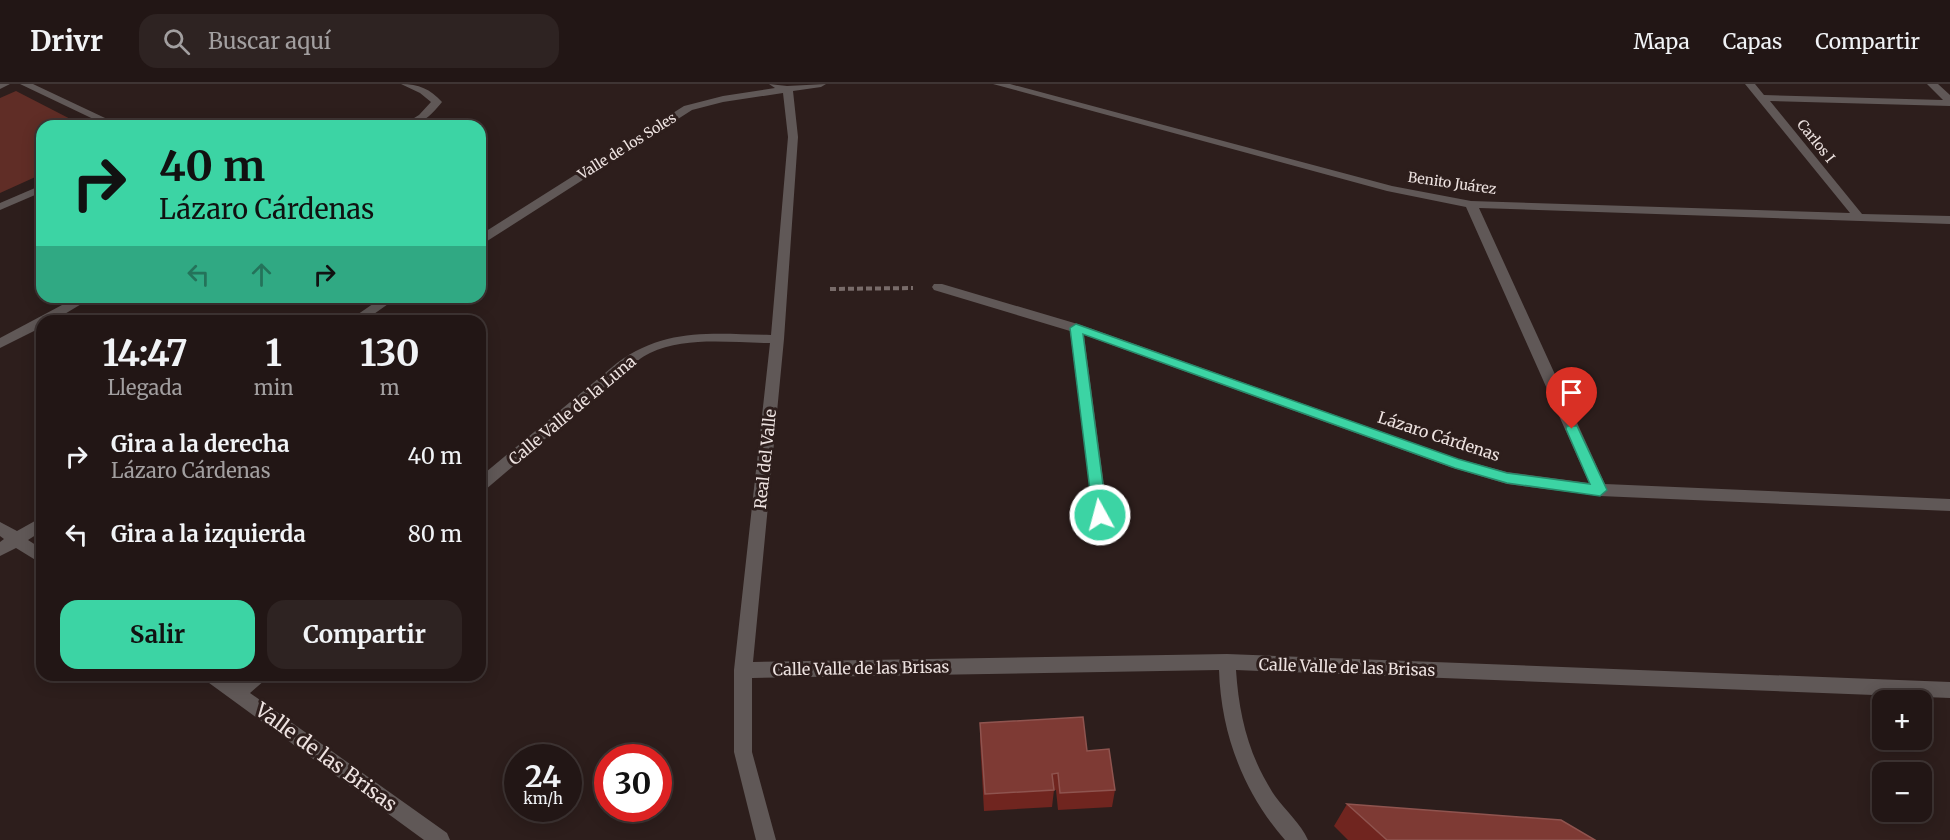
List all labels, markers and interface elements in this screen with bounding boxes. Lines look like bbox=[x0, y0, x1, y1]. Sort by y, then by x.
search box bbox=[139, 14, 559, 68]
text: Drivr bbox=[30, 23, 103, 59]
icon: search bbox=[160, 25, 193, 58]
text: Buscar aquí bbox=[208, 27, 331, 55]
text: Mapa bbox=[1633, 28, 1690, 55]
text: Capas bbox=[1723, 28, 1782, 55]
text: Compartir bbox=[1815, 28, 1920, 55]
street label: Valle de los Soles bbox=[574, 108, 680, 184]
street label: Carlos I bbox=[1793, 116, 1839, 166]
text: 40 m bbox=[159, 140, 265, 192]
icon: right bbox=[60, 144, 138, 222]
street label: Benito Juárez bbox=[1407, 168, 1498, 198]
text: Lázaro Cárdenas bbox=[159, 192, 374, 226]
icon: left bbox=[182, 258, 215, 291]
icon: ahead bbox=[245, 258, 278, 291]
icon: right bbox=[308, 258, 341, 291]
text: 14:47 bbox=[102, 331, 188, 376]
text: 1 bbox=[265, 331, 282, 376]
text: 130 bbox=[360, 331, 420, 376]
street label: Calle Valle de la Luna bbox=[504, 351, 640, 469]
pin bbox=[1546, 367, 1597, 429]
text: Llegada bbox=[107, 375, 182, 400]
text: min bbox=[254, 375, 293, 400]
text: m bbox=[380, 375, 400, 400]
icon: arrive bbox=[1555, 376, 1588, 409]
street label: Lázaro Cárdenas bbox=[1375, 407, 1503, 465]
street label: Real del Valle bbox=[750, 408, 780, 510]
text: Gira a la derecha bbox=[111, 430, 289, 458]
icon: right bbox=[60, 440, 93, 473]
text: 40 m bbox=[407, 442, 462, 470]
text: Lázaro Cárdenas bbox=[111, 458, 270, 483]
position arrow bbox=[1068, 483, 1132, 547]
icon: left bbox=[60, 518, 93, 551]
text: Gira a la izquierda bbox=[111, 520, 306, 548]
text: 80 m bbox=[408, 520, 462, 548]
button: Salir bbox=[60, 600, 255, 669]
button: Compartir bbox=[267, 600, 462, 669]
street label: Calle Valle de las Brisas bbox=[1258, 654, 1436, 680]
street label: Calle Valle de las Brisas bbox=[772, 656, 950, 680]
map controls bbox=[1872, 690, 1932, 822]
button: + bbox=[1872, 690, 1932, 750]
street label: Valle de las Brisas bbox=[250, 696, 402, 816]
speed limit sign: 30 bbox=[594, 744, 672, 822]
text: 24 bbox=[525, 757, 561, 795]
button: − bbox=[1872, 762, 1932, 822]
text: km/h bbox=[523, 789, 563, 808]

